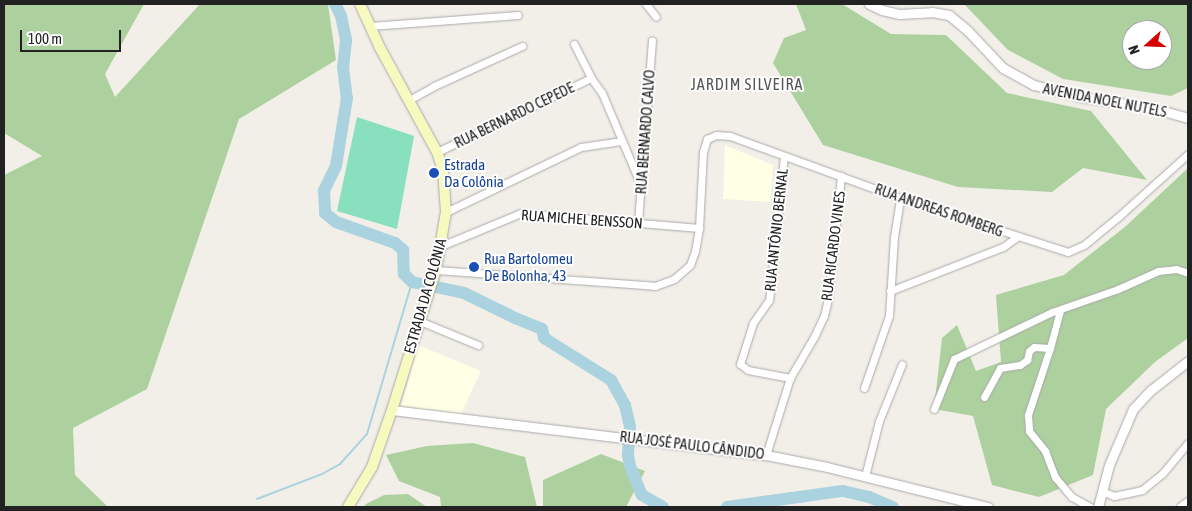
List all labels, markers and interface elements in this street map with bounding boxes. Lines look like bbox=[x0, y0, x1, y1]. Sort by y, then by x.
scale bar bbox=[22, 20, 124, 52]
north arrow bbox=[1122, 20, 1172, 70]
text: 100 m bbox=[28, 30, 62, 47]
text: N bbox=[1125, 43, 1143, 56]
street label: RUA BERNARDO CALVO bbox=[632, 69, 658, 195]
district label: JARDIM SILVEIRA bbox=[689, 74, 805, 94]
street label: RUA BERNARDO CEPEDE bbox=[451, 78, 577, 152]
street label: AVENIDA NOEL NUTELS bbox=[1041, 79, 1169, 121]
place label: Estrada Da Colônia bbox=[444, 155, 504, 190]
marker: Estrada Da Colônia bbox=[428, 167, 440, 179]
street label: RUA ANTÔNIO BERNAL bbox=[761, 168, 791, 292]
street label: RUA ANDREAS ROMBERG bbox=[872, 180, 1006, 240]
street label: RUA RICARDO VINES bbox=[817, 190, 849, 302]
street label: RUA MICHEL BENSSON bbox=[521, 206, 643, 232]
street label: ESTRADA DA COLÔNIA bbox=[400, 236, 450, 356]
place label: Rua Bartolomeu De Bolonha, 43 bbox=[484, 249, 573, 284]
marker: Rua Bartolomeu De Bolonha, 43 bbox=[468, 261, 480, 273]
street label: RUA JOSÉ PAULO CÂNDIDO bbox=[619, 427, 765, 463]

